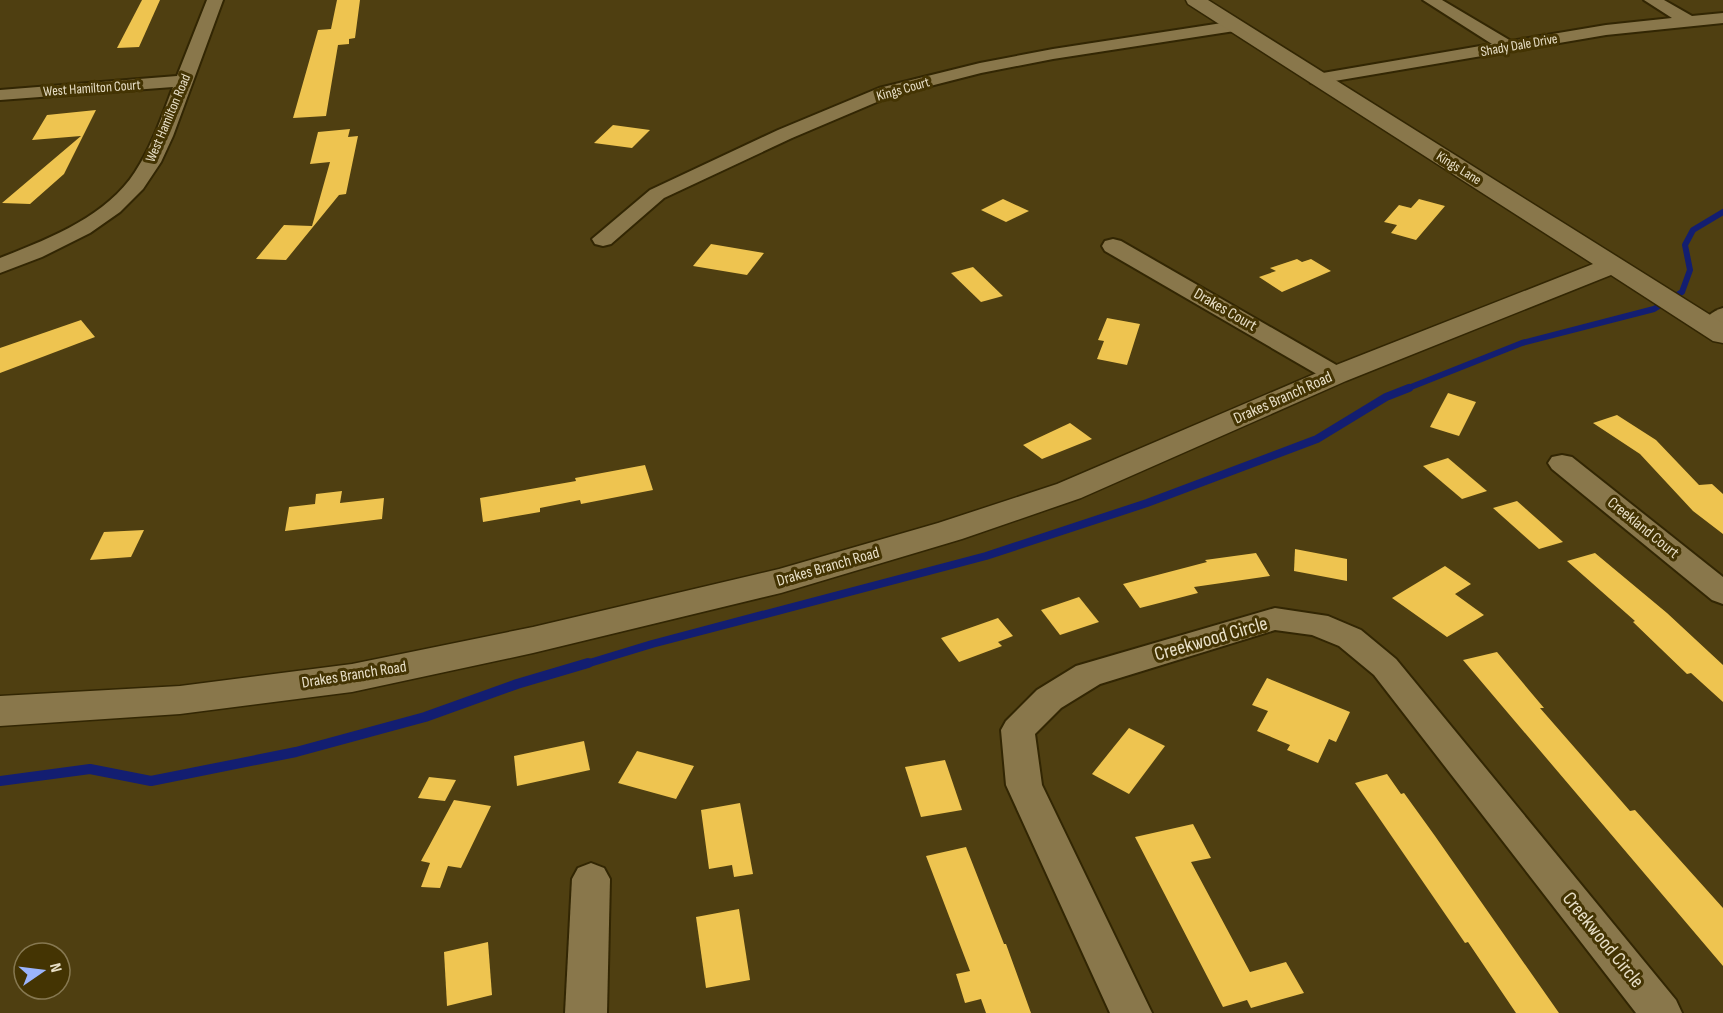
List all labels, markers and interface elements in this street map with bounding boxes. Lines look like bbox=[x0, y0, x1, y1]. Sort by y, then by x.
street label: Shady Dale Drive bbox=[1479, 30, 1559, 60]
street label: West Hamilton Road bbox=[142, 71, 194, 165]
street label: Kings Court bbox=[874, 73, 932, 105]
street label: West Hamilton Court bbox=[43, 76, 141, 100]
street label: Kings Lane bbox=[1433, 148, 1485, 188]
street label: Drakes Court bbox=[1190, 284, 1260, 336]
street label: Drakes Branch Road bbox=[1231, 368, 1335, 428]
street label: Creekland Court bbox=[1603, 493, 1683, 563]
street label: Drakes Branch Road bbox=[775, 543, 881, 591]
street label: Creekwood Circle bbox=[1152, 611, 1270, 667]
street label: Drakes Branch Road bbox=[300, 657, 408, 693]
street label: Creekwood Circle bbox=[1557, 887, 1649, 993]
north arrow bbox=[12, 941, 72, 1001]
text: N bbox=[45, 961, 65, 974]

